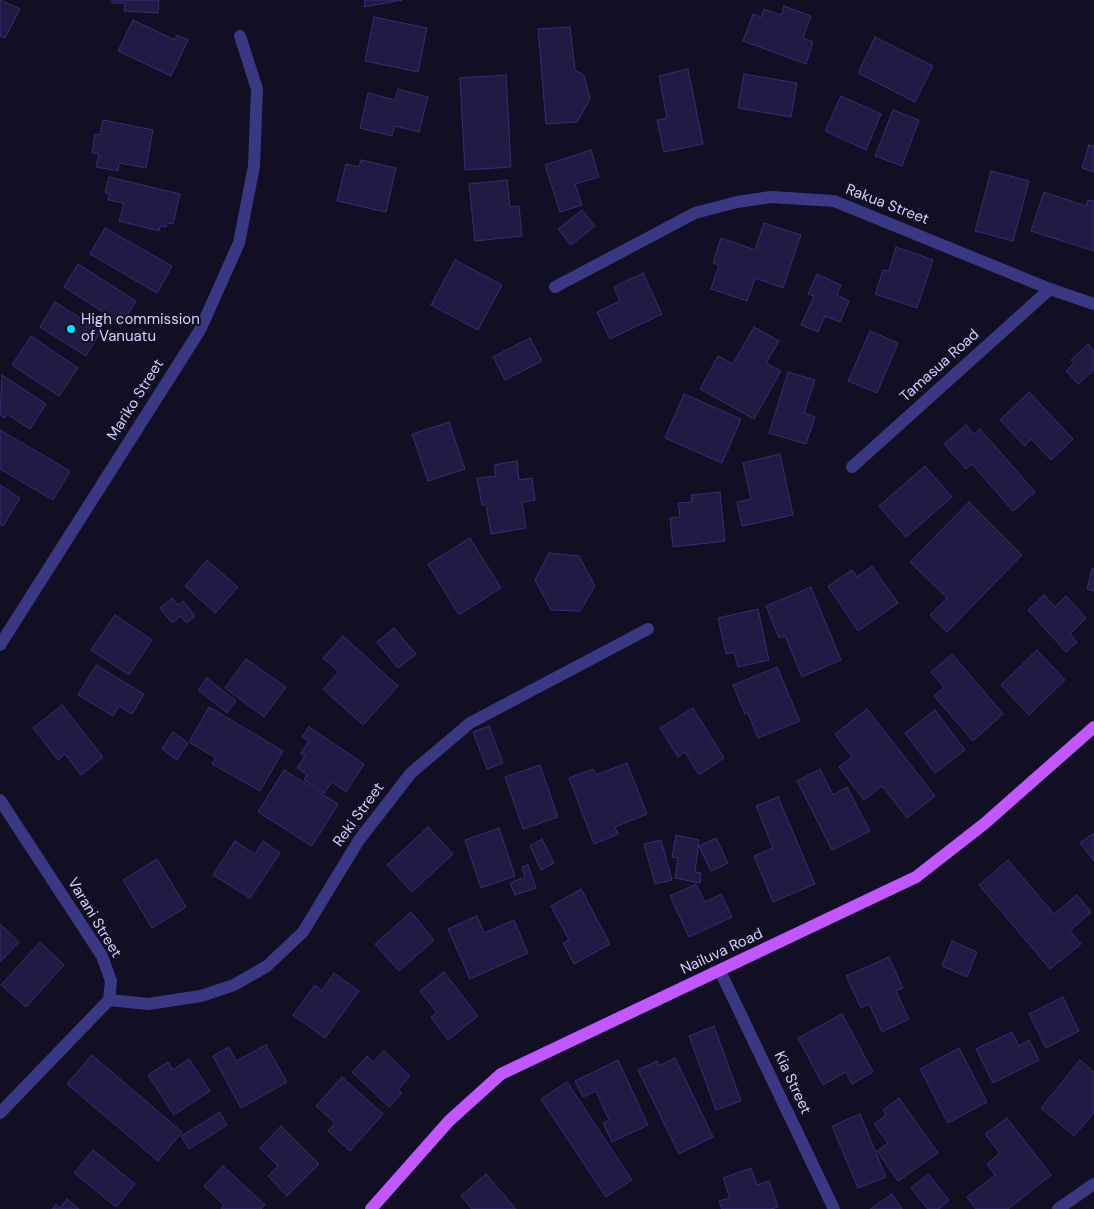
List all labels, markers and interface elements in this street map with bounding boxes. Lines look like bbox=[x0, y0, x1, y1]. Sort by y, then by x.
street label: Rakua Street bbox=[843, 181, 931, 229]
place label: High commission of Vanuatu bbox=[81, 311, 200, 346]
marker: High commission of Vanuatu bbox=[65, 323, 77, 335]
street label: Tamasua Road bbox=[897, 326, 983, 406]
street label: Mariko Street bbox=[104, 356, 168, 444]
street label: Reki Street bbox=[330, 780, 388, 850]
street label: Varani Street bbox=[63, 875, 125, 961]
street label: Nailuva Road bbox=[678, 925, 766, 979]
street label: Kia Street bbox=[770, 1049, 814, 1117]

